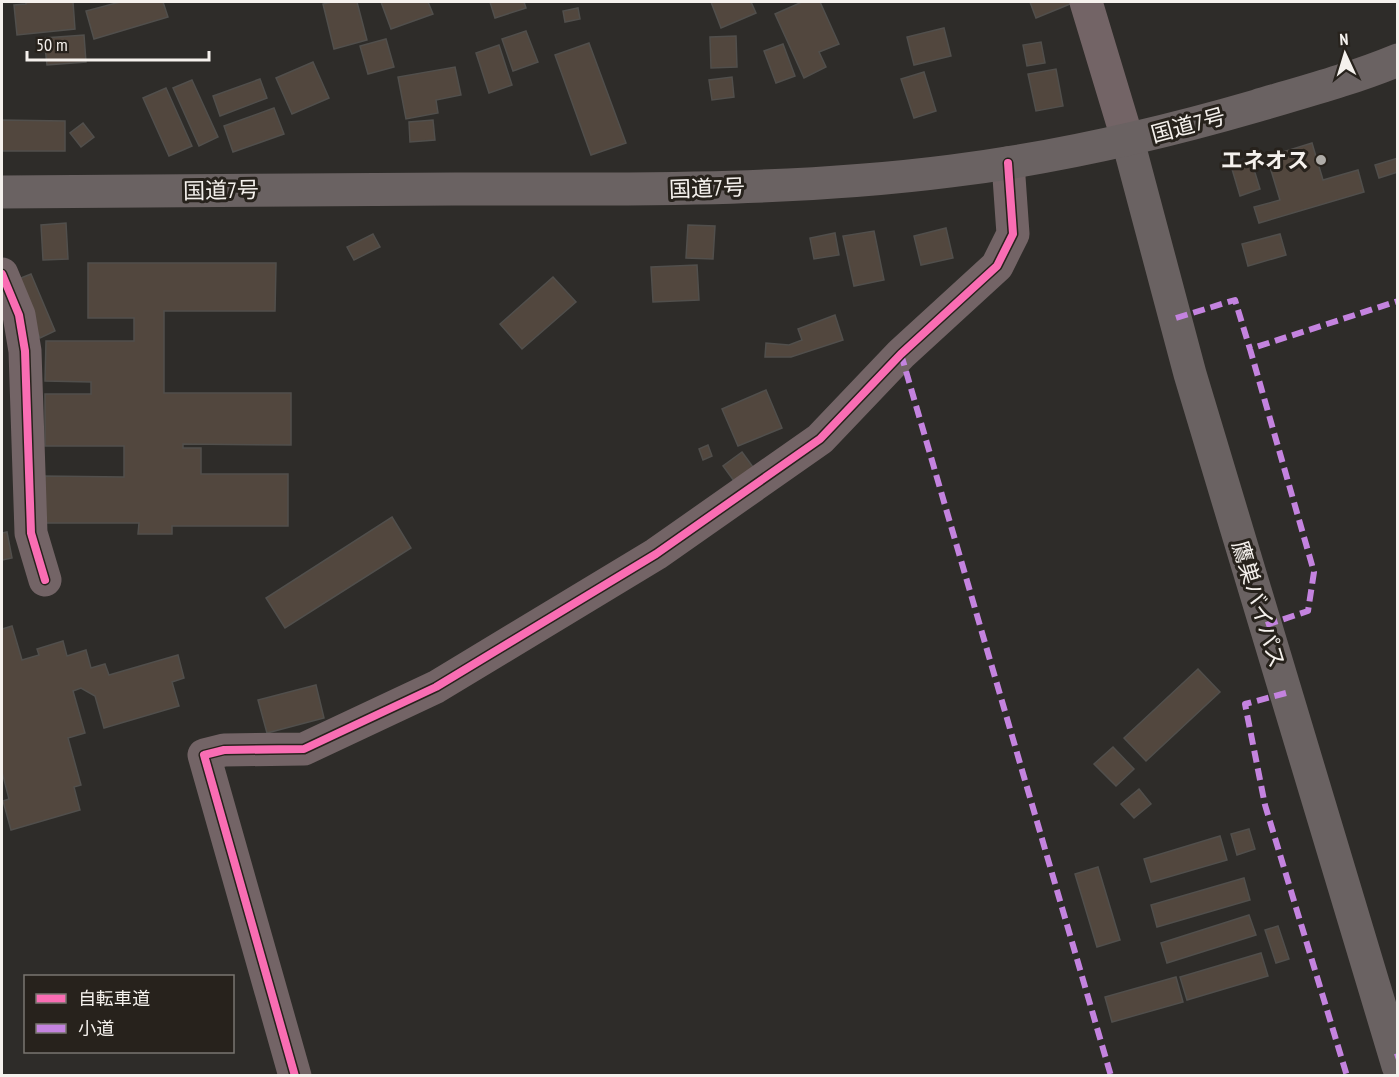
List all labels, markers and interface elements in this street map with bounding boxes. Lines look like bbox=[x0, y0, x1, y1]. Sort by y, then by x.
scale bar bbox=[27, 24, 208, 62]
north arrow bbox=[1315, 24, 1375, 84]
text: N bbox=[1339, 29, 1349, 49]
text: 50 m bbox=[36, 33, 68, 56]
street label: 国道7号 bbox=[1148, 102, 1228, 148]
place label: エネオス bbox=[1221, 146, 1309, 174]
marker: エネオス bbox=[1314, 153, 1328, 167]
street label: 国道7号 bbox=[669, 173, 745, 203]
street label: 国道7号 bbox=[183, 175, 259, 205]
street label: 鷹巣バイパス bbox=[1226, 537, 1292, 671]
legend bbox=[24, 975, 234, 1053]
text: 自転車道 bbox=[78, 987, 150, 1010]
text: 小道 bbox=[78, 1017, 114, 1040]

